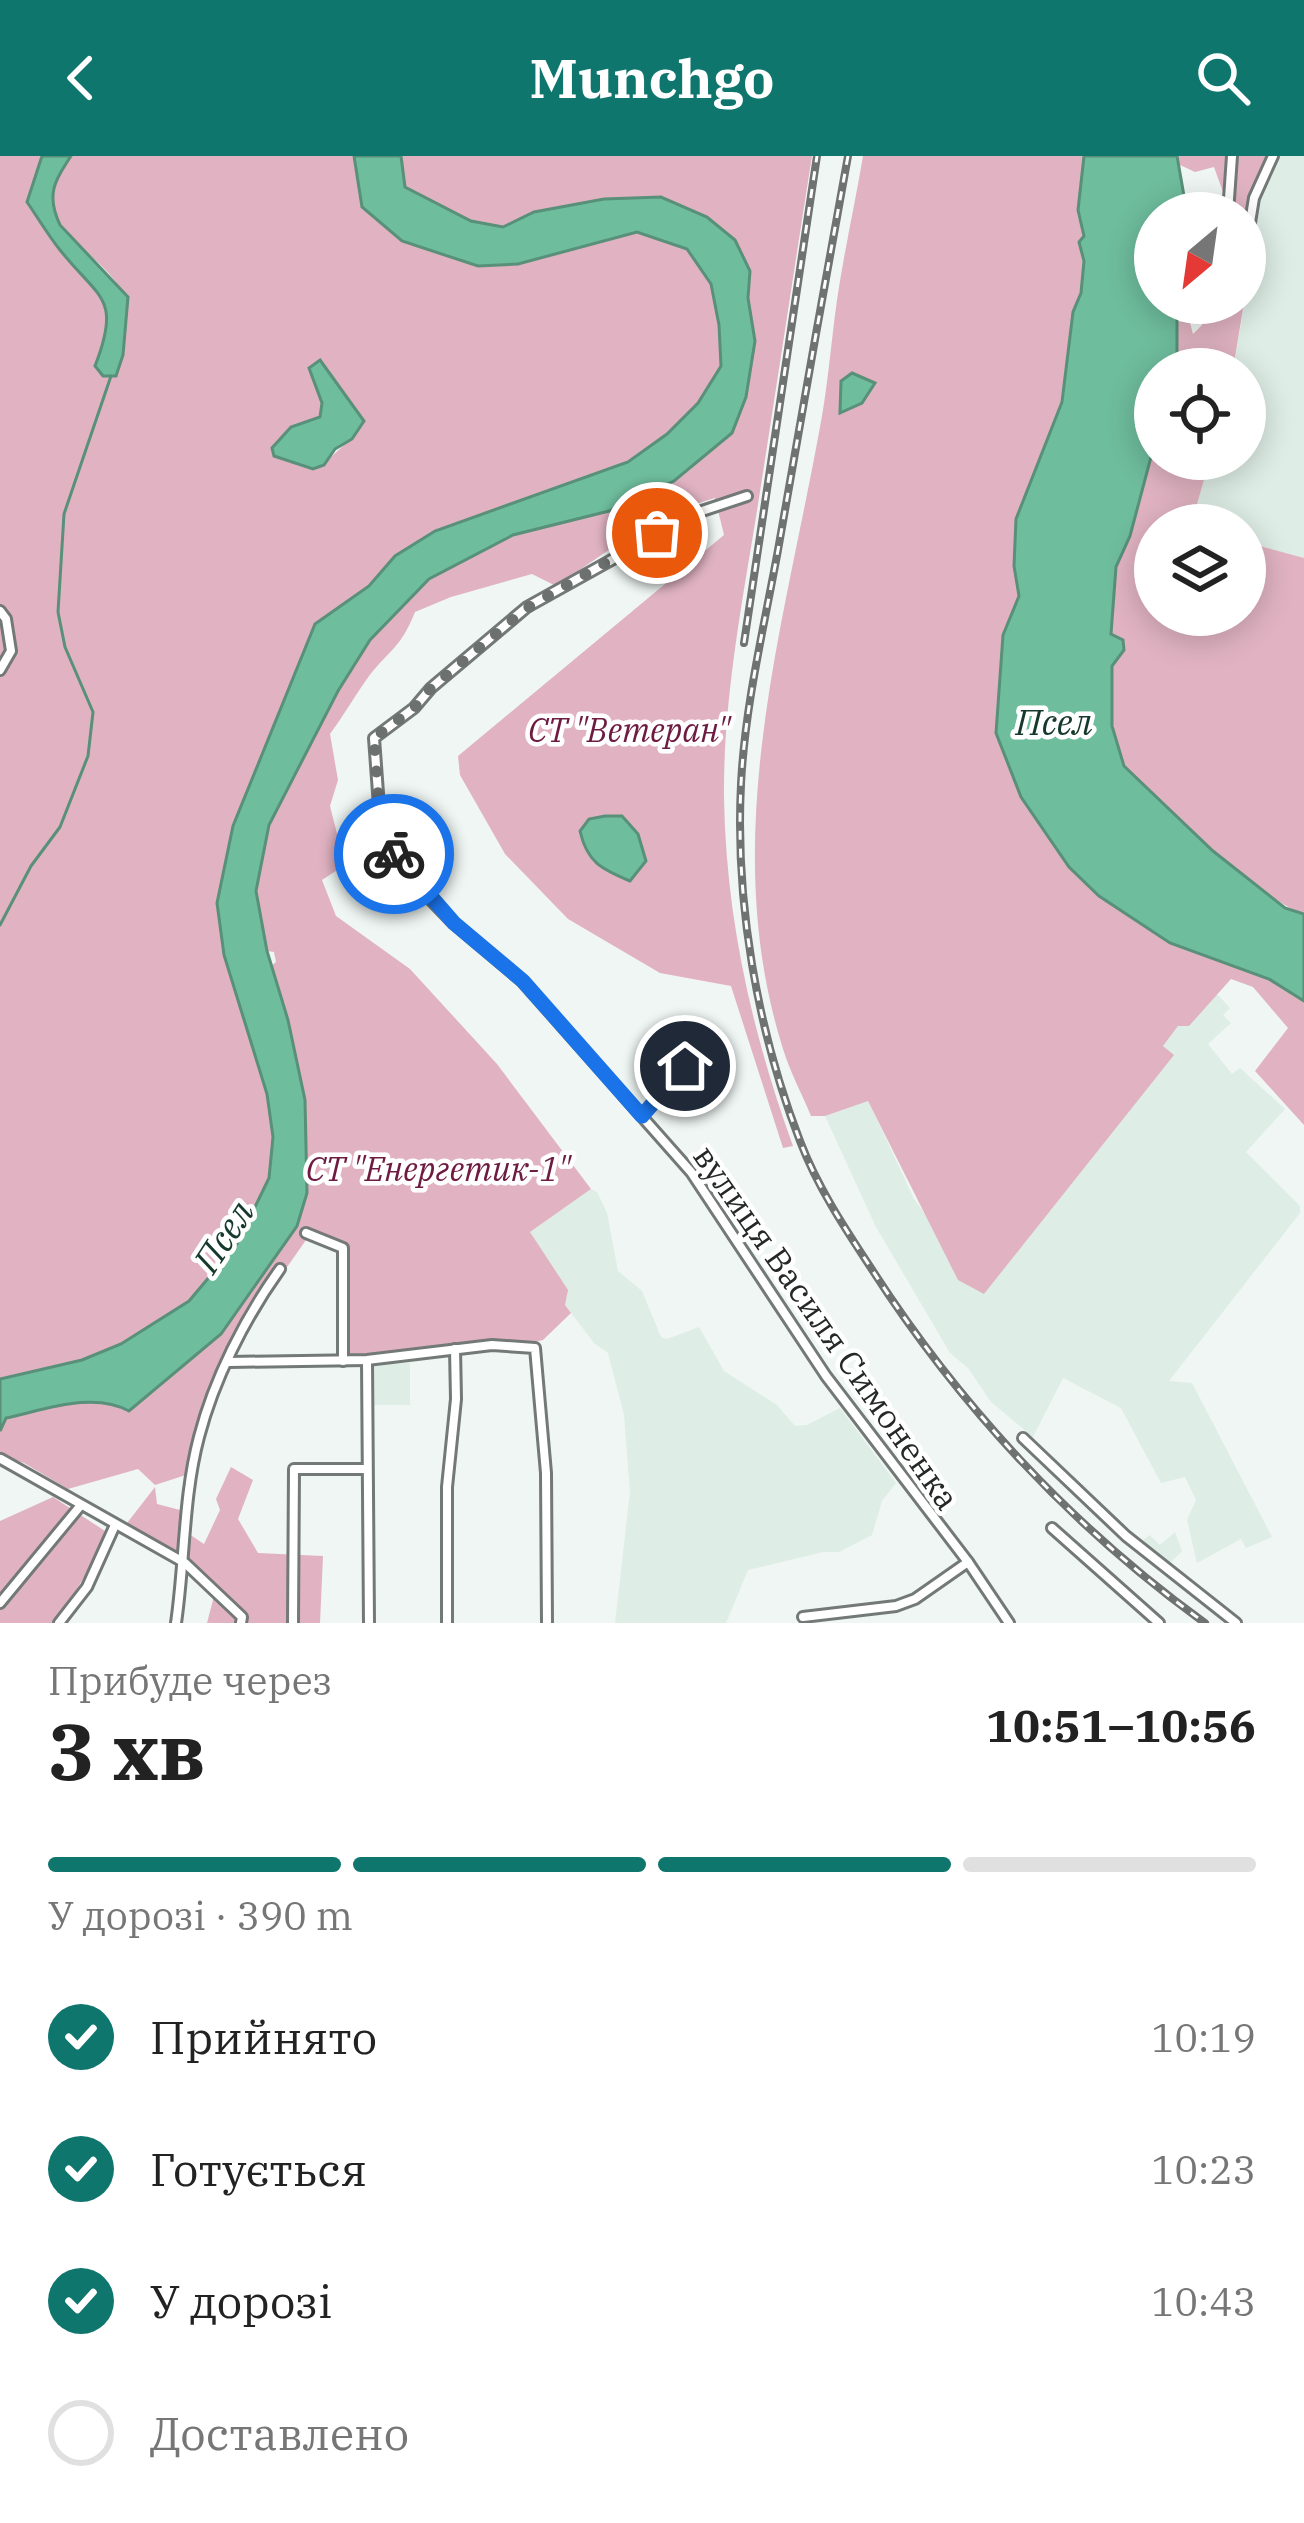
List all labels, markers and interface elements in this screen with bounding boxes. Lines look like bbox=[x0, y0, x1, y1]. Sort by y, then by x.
text: Munchgo bbox=[530, 43, 774, 113]
icon: back bbox=[48, 45, 114, 111]
icon: search bbox=[1190, 45, 1256, 111]
north arrow bbox=[1134, 192, 1266, 324]
map controls bbox=[1134, 192, 1266, 636]
button: locate bbox=[1134, 348, 1266, 480]
pin bbox=[606, 482, 708, 584]
icon: bag bbox=[624, 500, 690, 566]
button: layers bbox=[1134, 504, 1266, 636]
water label: Псел bbox=[1014, 698, 1093, 745]
park label: СТ "Ветеран" bbox=[528, 708, 732, 751]
courier bbox=[334, 794, 454, 914]
icon: bike bbox=[361, 821, 427, 887]
pin bbox=[634, 1015, 736, 1117]
icon: home bbox=[652, 1033, 718, 1099]
street label: вулиця Василя Симоненка bbox=[684, 1136, 970, 1518]
park label: СТ "Енергетик-1" bbox=[306, 1147, 573, 1190]
water label: Псел bbox=[182, 1190, 264, 1282]
text: Прибуде через bbox=[48, 1655, 332, 1706]
text: 10:51–10:56 bbox=[986, 1696, 1256, 1754]
text: 3 хв bbox=[48, 1700, 205, 1801]
text: У дорозі · 390 m bbox=[48, 1890, 353, 1941]
icon: check bbox=[48, 2004, 114, 2070]
text: Прийнято bbox=[150, 2008, 377, 2066]
text: 10:19 bbox=[1151, 2012, 1256, 2063]
icon: check bbox=[48, 2136, 114, 2202]
text: Готується bbox=[150, 2140, 367, 2198]
text: 10:23 bbox=[1151, 2144, 1256, 2195]
icon: check bbox=[48, 2268, 114, 2334]
text: У дорозі bbox=[150, 2272, 332, 2330]
text: 10:43 bbox=[1151, 2276, 1256, 2327]
text: Доставлено bbox=[150, 2404, 409, 2462]

